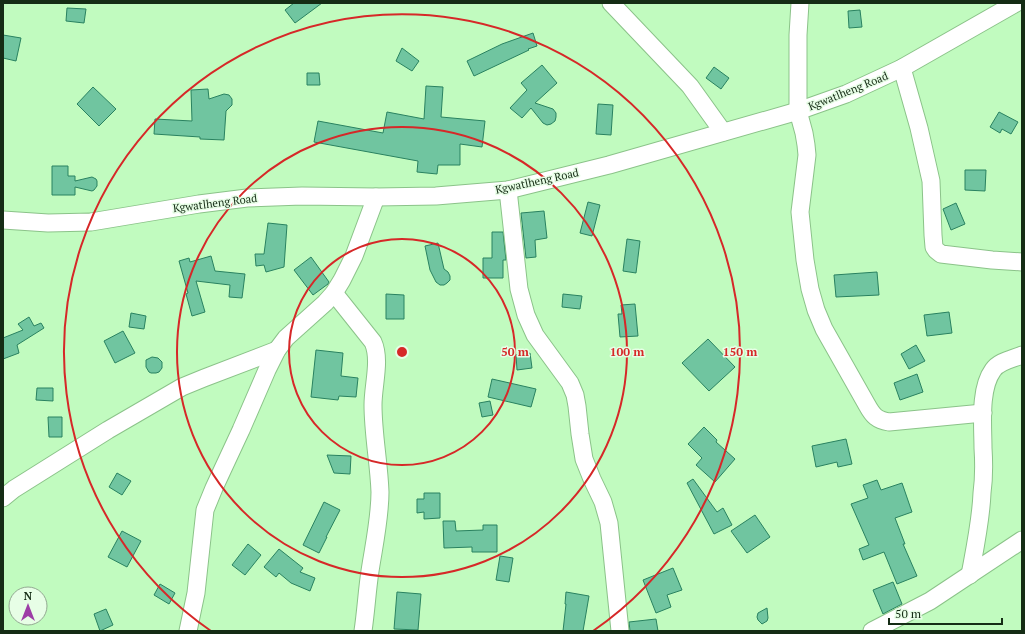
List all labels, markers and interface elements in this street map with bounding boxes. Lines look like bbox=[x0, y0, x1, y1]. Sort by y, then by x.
street label: Kgwatlheng Road bbox=[806, 69, 890, 113]
street label: Kgwatlheng Road bbox=[494, 165, 580, 197]
street label: Kgwatlheng Road bbox=[172, 191, 258, 215]
text: 50 m bbox=[501, 344, 529, 359]
text: 100 m bbox=[610, 344, 644, 359]
text: 150 m bbox=[723, 344, 757, 359]
centre of rings bbox=[395, 345, 409, 359]
north arrow bbox=[8, 586, 48, 626]
text: N bbox=[24, 589, 33, 603]
scale bar bbox=[889, 600, 1002, 626]
text: 50 m bbox=[895, 606, 922, 621]

